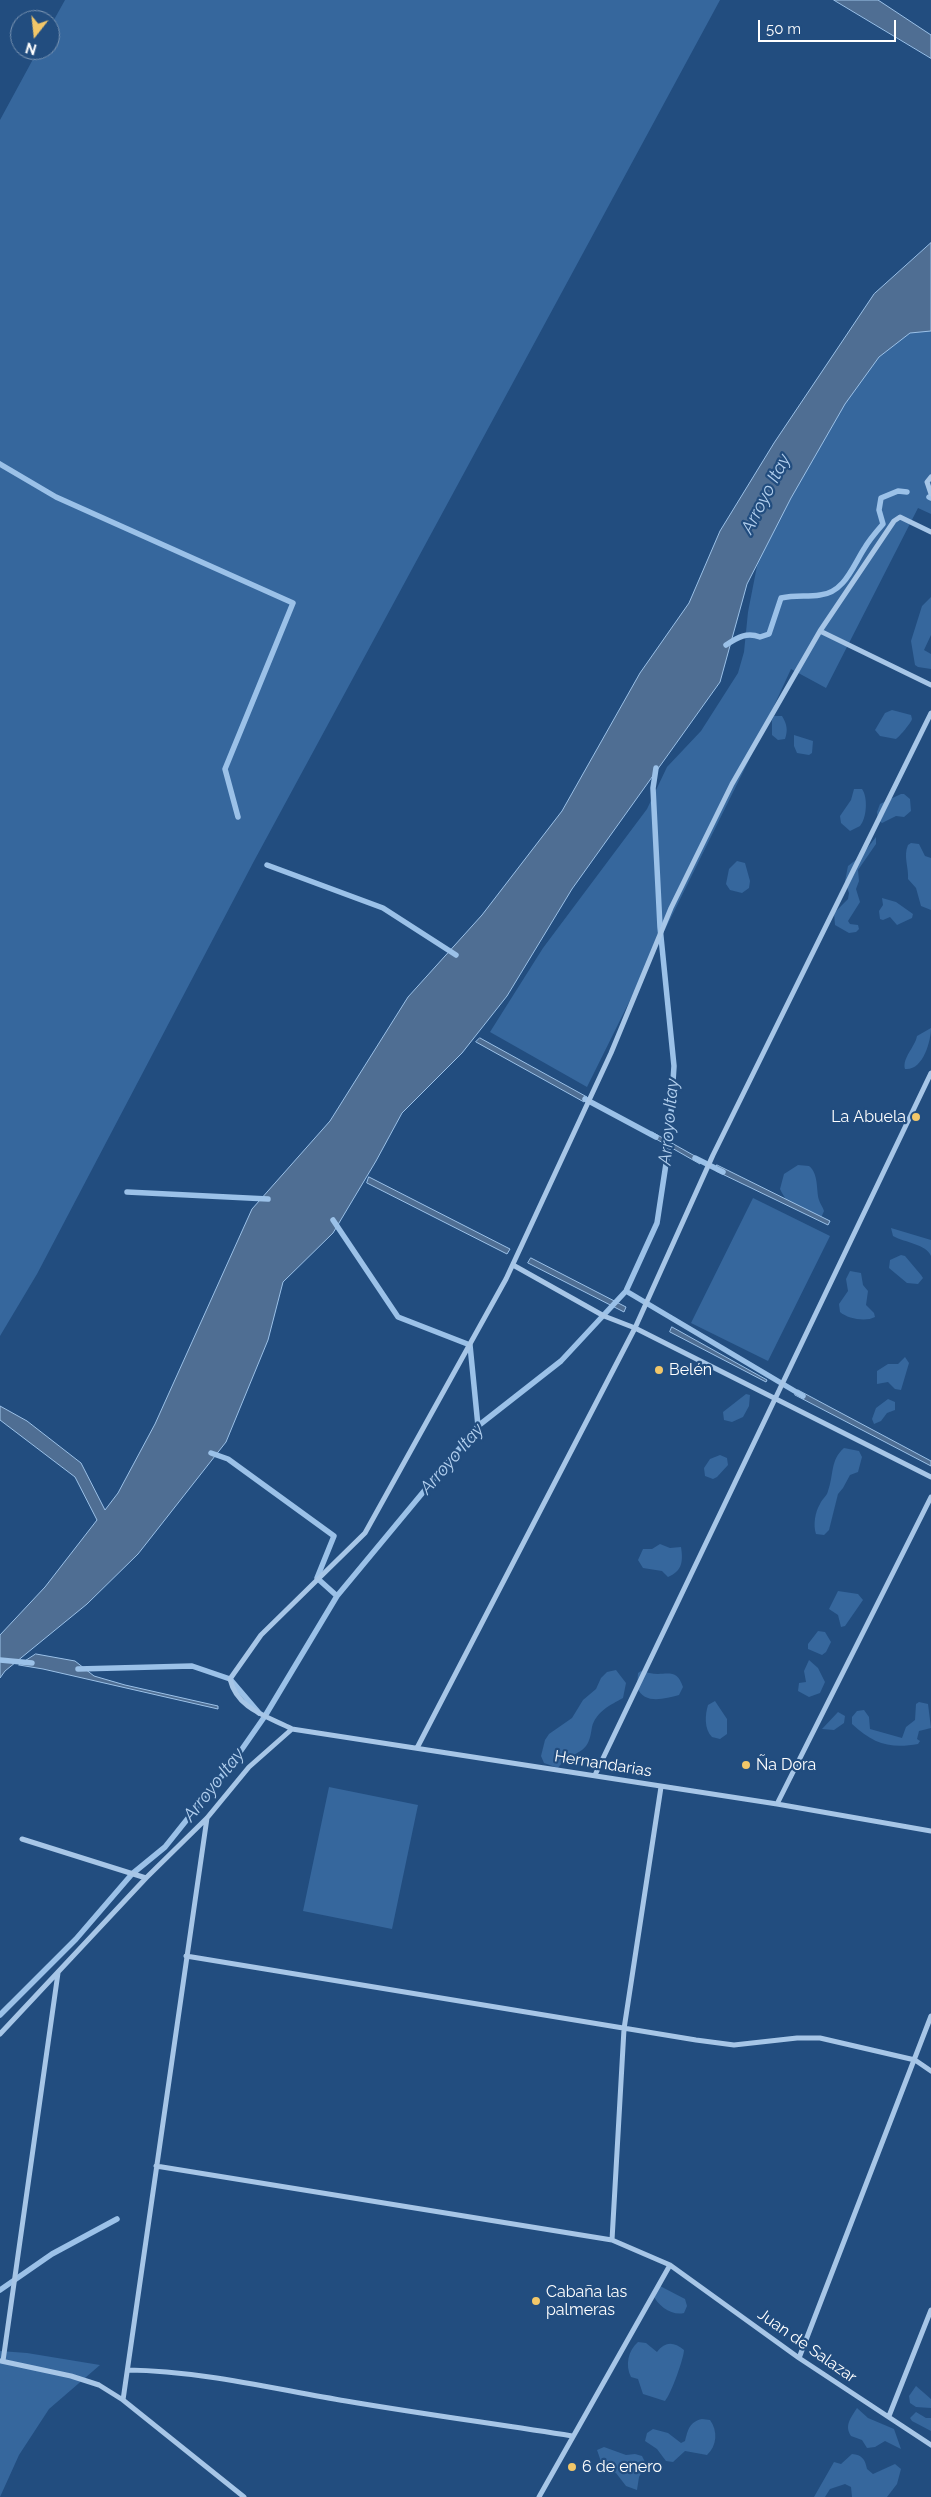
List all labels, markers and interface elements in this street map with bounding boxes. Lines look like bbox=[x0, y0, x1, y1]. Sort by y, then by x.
north arrow bbox=[10, 10, 60, 60]
scale bar bbox=[761, 10, 898, 42]
text: 50 m bbox=[766, 20, 801, 38]
text: N bbox=[24, 39, 38, 58]
water label: Arroyo Itay bbox=[737, 451, 795, 537]
water label: Arroyo Itay bbox=[654, 1078, 684, 1166]
place label: La Abuela bbox=[831, 1107, 906, 1127]
marker: La Abuela bbox=[910, 1111, 922, 1123]
place label: Belén bbox=[669, 1360, 712, 1380]
marker: Belén bbox=[653, 1364, 665, 1376]
water label: Arroyo Itay bbox=[415, 1419, 489, 1499]
water label: Arroyo Itay bbox=[179, 1744, 249, 1826]
street label: Hernandarias bbox=[553, 1747, 653, 1781]
place label: Ña Dora bbox=[756, 1755, 816, 1775]
marker: Ña Dora bbox=[740, 1759, 752, 1771]
place label: Cabaña las palmeras bbox=[546, 2282, 627, 2320]
marker: Cabaña las palmeras bbox=[530, 2295, 542, 2307]
street label: Juan de Salazar bbox=[754, 2305, 860, 2387]
place label: 6 de enero bbox=[582, 2457, 662, 2477]
marker: 6 de enero bbox=[566, 2461, 578, 2473]

